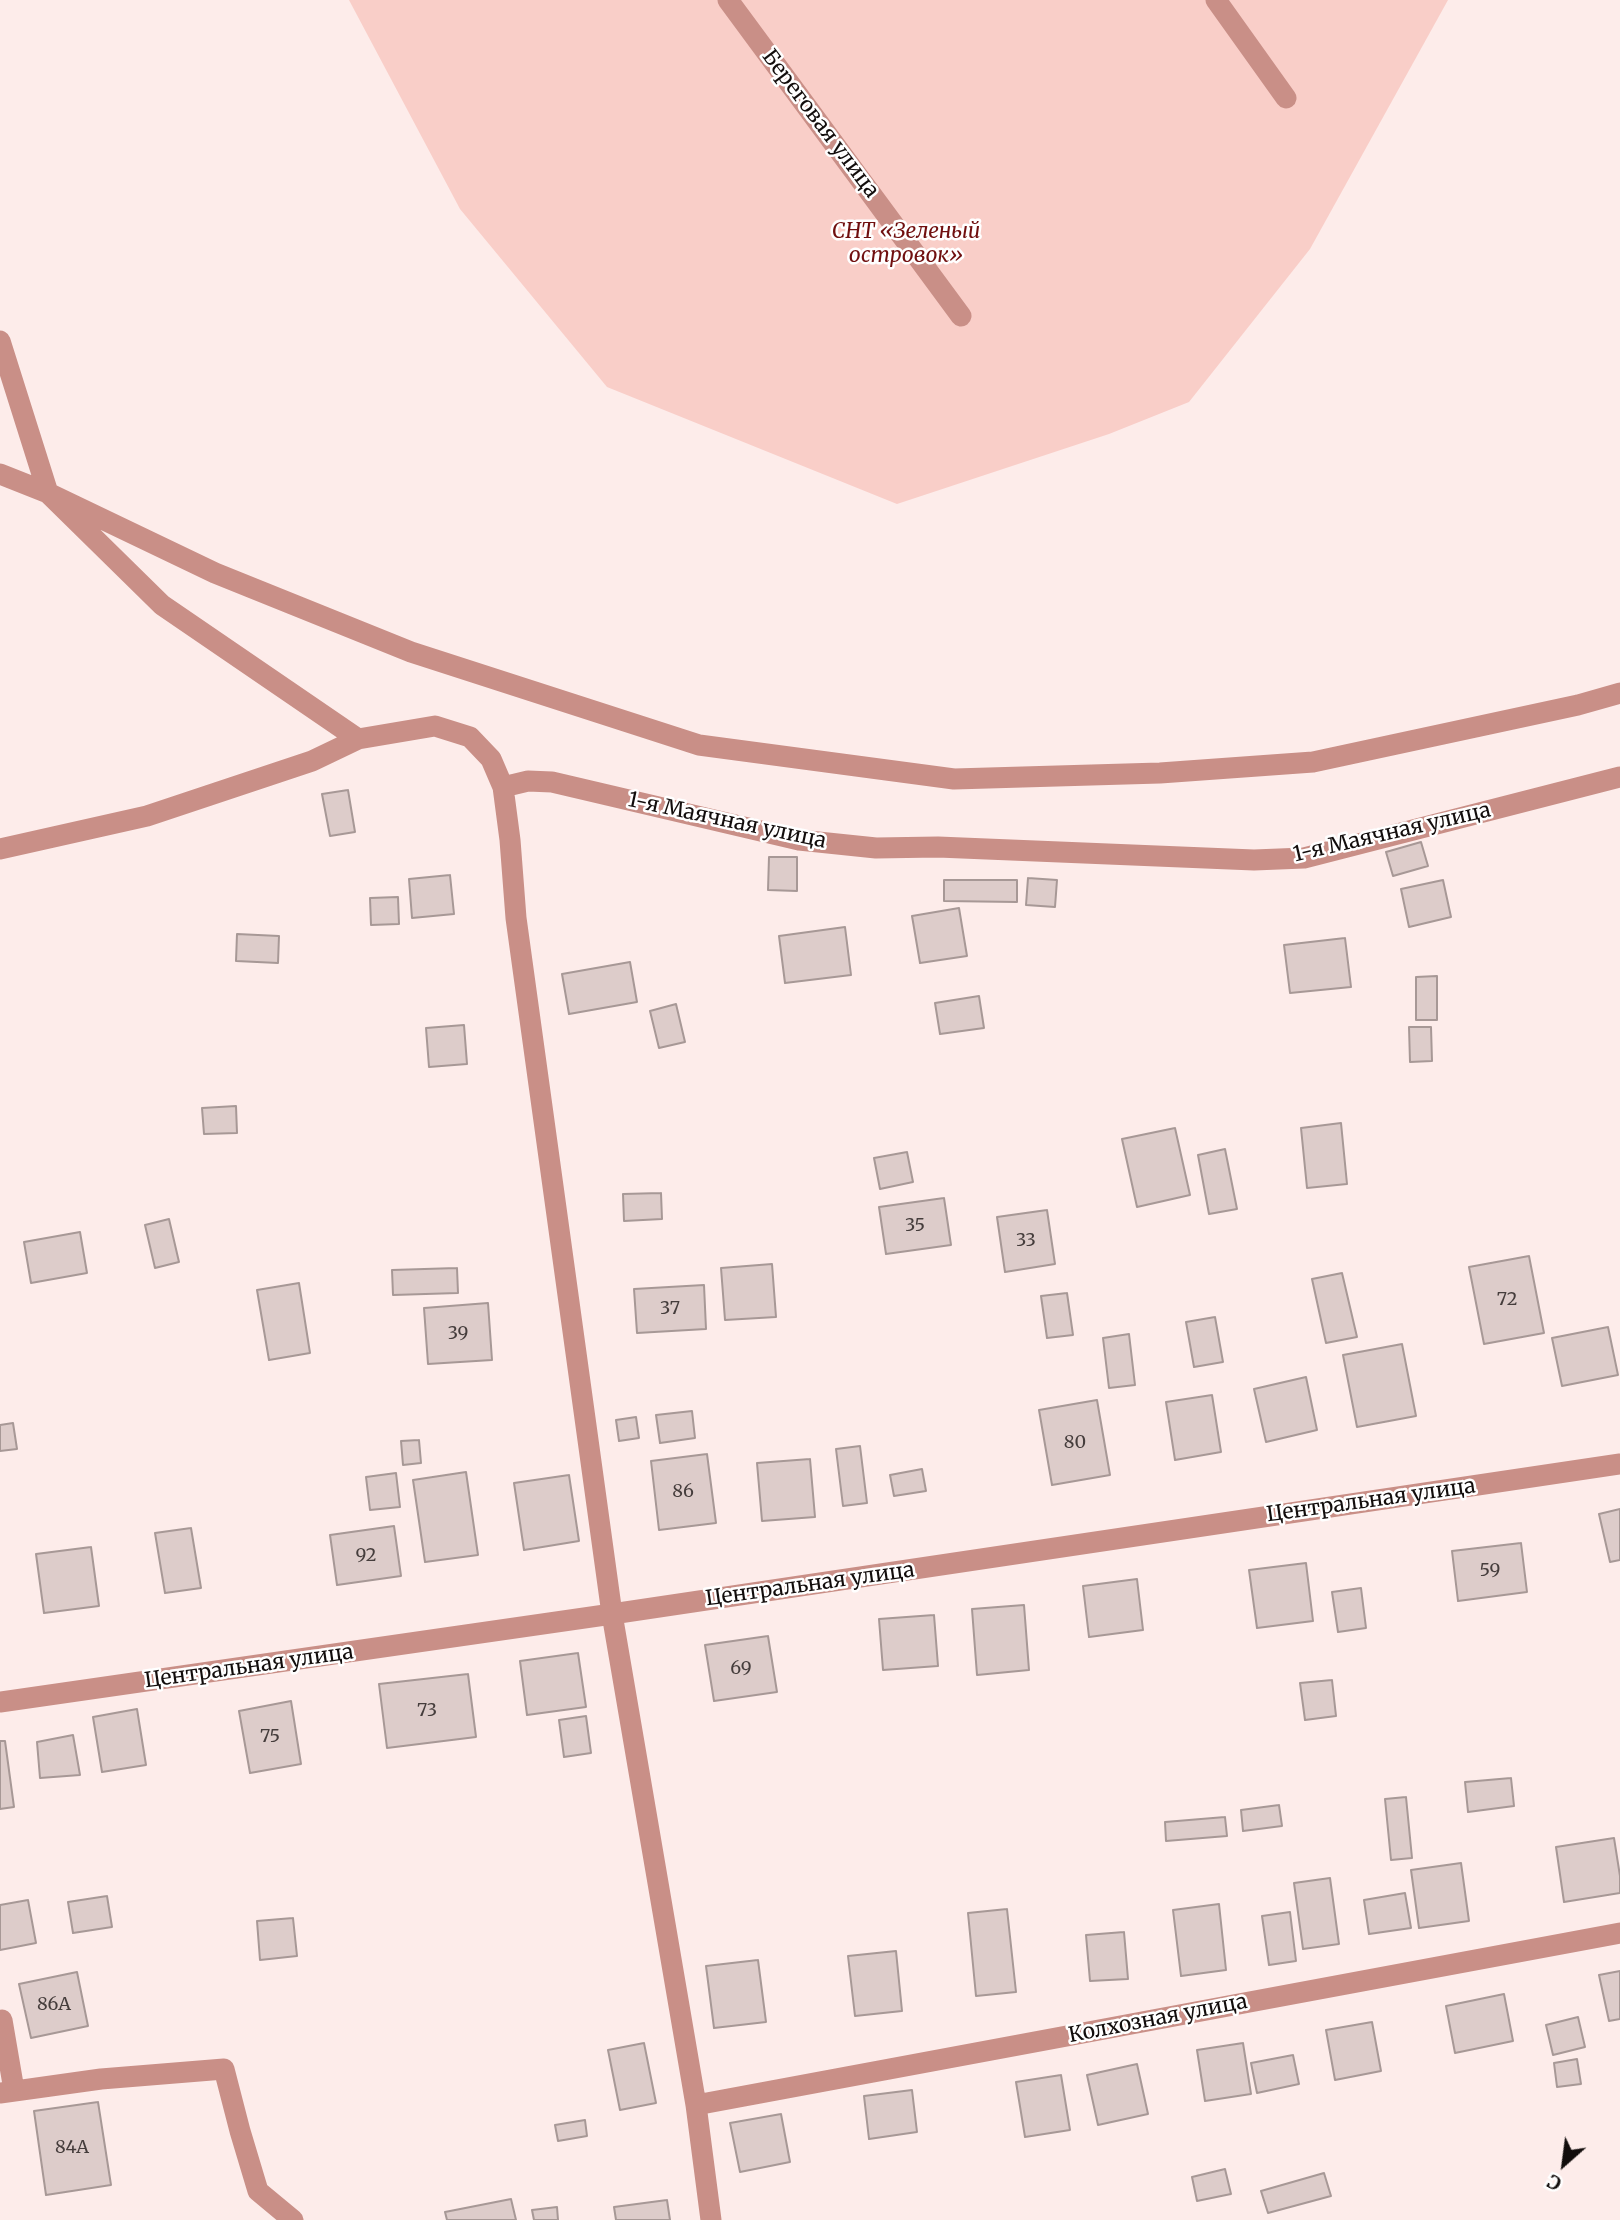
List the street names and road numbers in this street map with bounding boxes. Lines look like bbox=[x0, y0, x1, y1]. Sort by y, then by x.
street label: Береговая улица bbox=[756, 45, 884, 203]
street label: 1-я Маячная улица bbox=[626, 788, 828, 854]
street label: 1-я Маячная улица bbox=[1291, 798, 1493, 868]
street label: Центральная улица bbox=[1265, 1474, 1477, 1528]
street label: Центральная улица bbox=[704, 1558, 916, 1612]
street label: Центральная улица bbox=[143, 1640, 355, 1694]
street label: Колхозная улица bbox=[1066, 1989, 1250, 2049]

